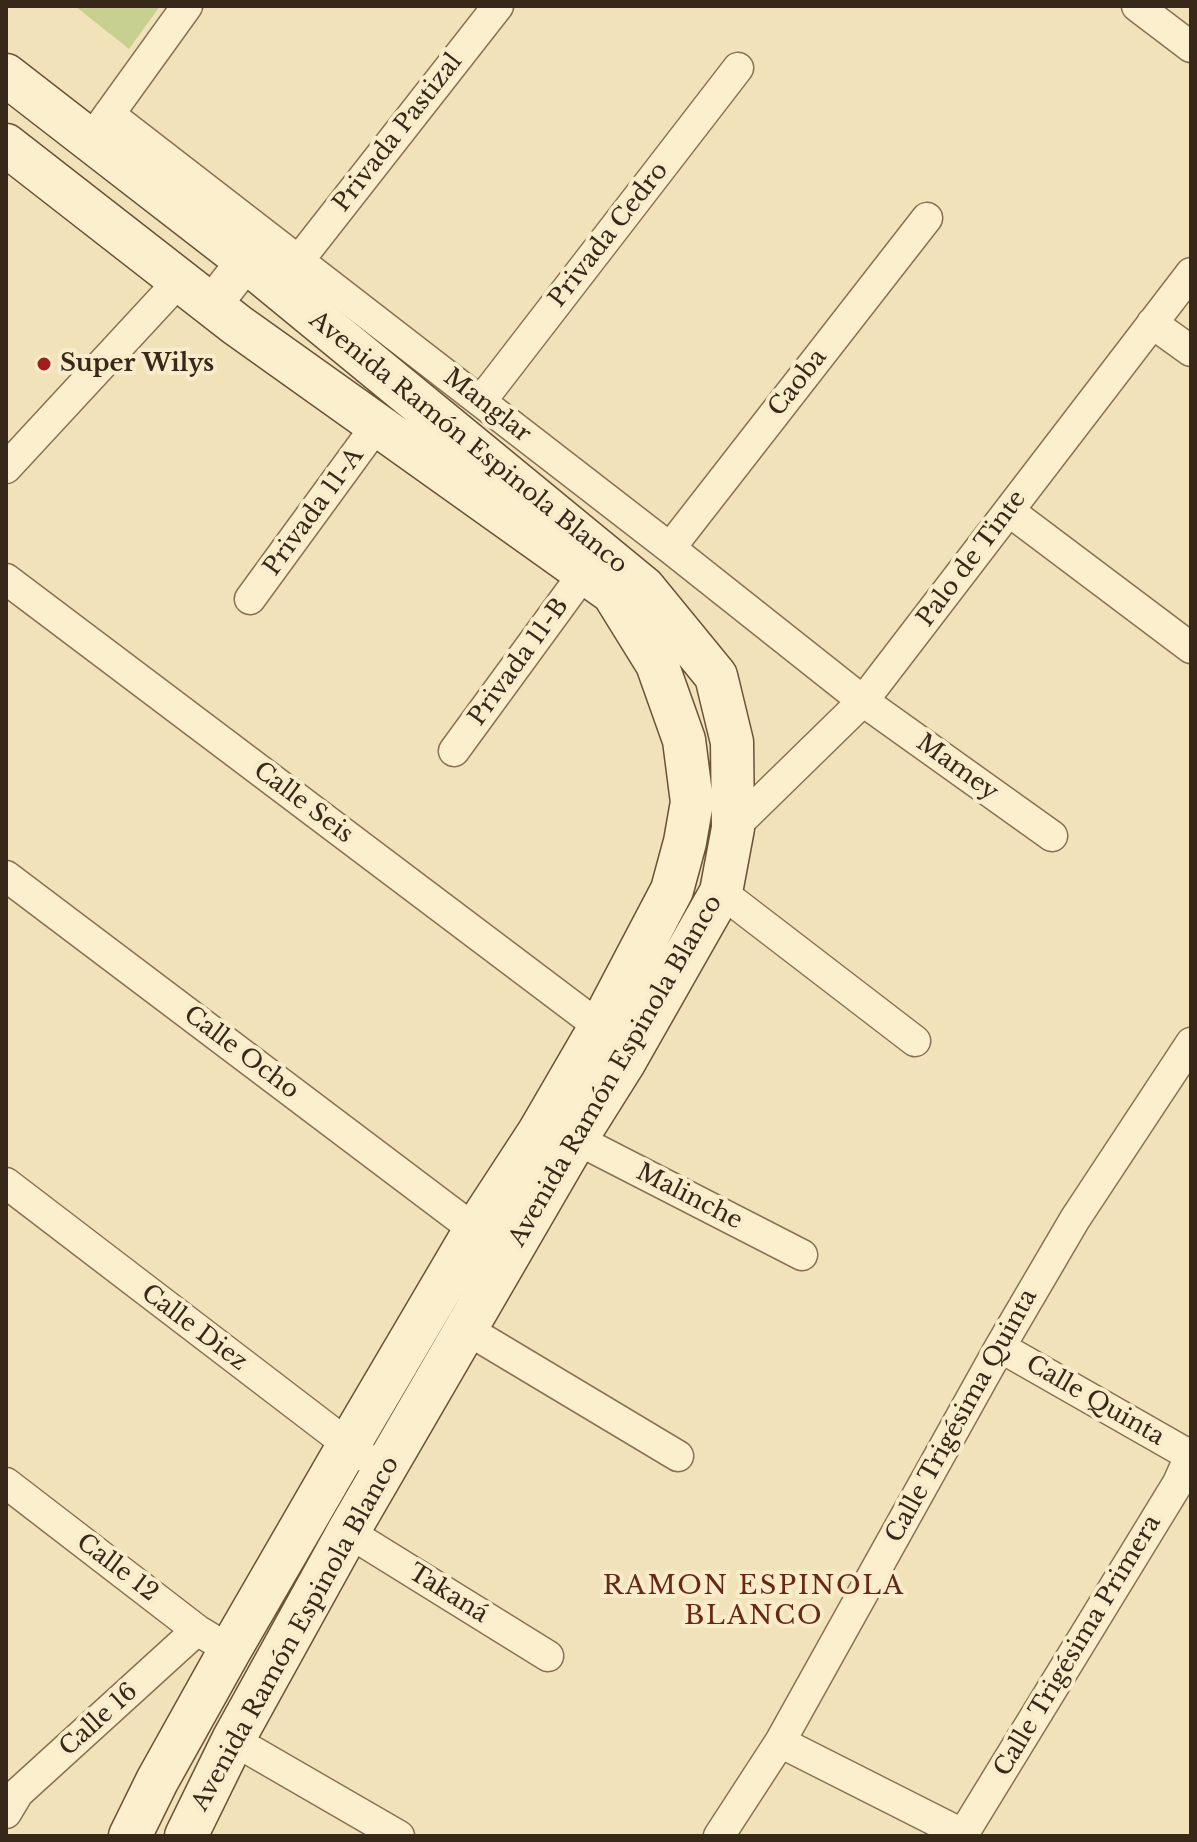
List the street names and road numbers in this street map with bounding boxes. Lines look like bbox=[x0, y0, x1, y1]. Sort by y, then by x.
street label: Privada Pastizal bbox=[327, 48, 469, 218]
street label: Privada Cedro bbox=[543, 157, 675, 313]
street label: Avenida Ramón Espinola Blanco bbox=[303, 306, 633, 580]
street label: Caoba bbox=[763, 344, 833, 422]
street label: Manglar bbox=[438, 363, 536, 449]
street label: Privada 11-A bbox=[258, 443, 370, 581]
street label: Palo de Tinte bbox=[912, 485, 1032, 633]
street label: Privada 11-B bbox=[463, 593, 575, 731]
street label: Mamey bbox=[911, 729, 1003, 807]
street label: Calle Seis bbox=[248, 756, 358, 850]
street label: Avenida Ramón Espinola Blanco bbox=[503, 890, 729, 1252]
street label: Calle Ocho bbox=[178, 1000, 304, 1106]
street label: Malinche bbox=[631, 1158, 747, 1236]
street label: Calle Diez bbox=[135, 1279, 253, 1377]
street label: Calle Trigésima Quinta bbox=[880, 1284, 1044, 1548]
street label: Calle Quinta bbox=[1021, 1350, 1169, 1452]
street label: Avenida Ramón Espinola Blanco bbox=[186, 1452, 406, 1816]
street label: Calle Trigésima Primera bbox=[989, 1510, 1167, 1782]
street label: Calle 12 bbox=[71, 1528, 163, 1608]
street label: Takaná bbox=[403, 1558, 493, 1630]
street label: Calle 16 bbox=[54, 1678, 144, 1762]

